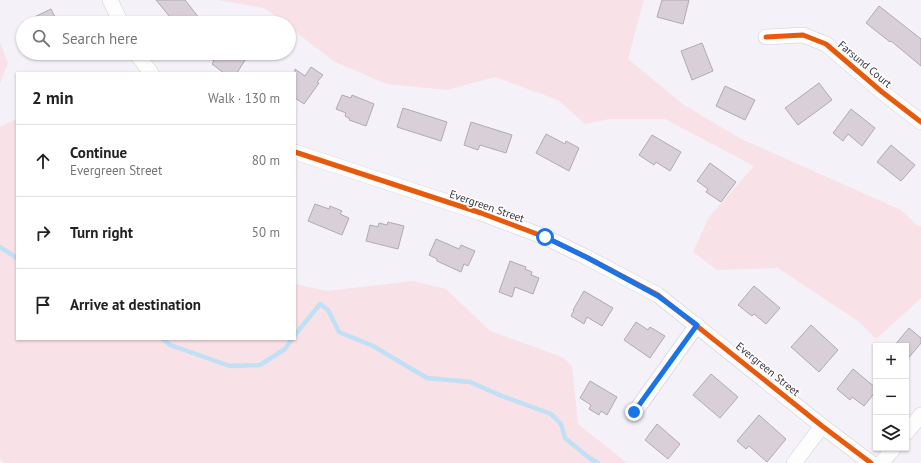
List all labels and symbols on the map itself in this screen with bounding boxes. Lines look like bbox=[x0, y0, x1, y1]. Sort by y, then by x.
street label: Farsund Court bbox=[835, 37, 895, 91]
street label: Evergreen Street bbox=[448, 187, 526, 225]
route start bbox=[536, 228, 554, 246]
street label: Evergreen Street bbox=[733, 339, 803, 399]
route end bbox=[625, 403, 643, 421]

